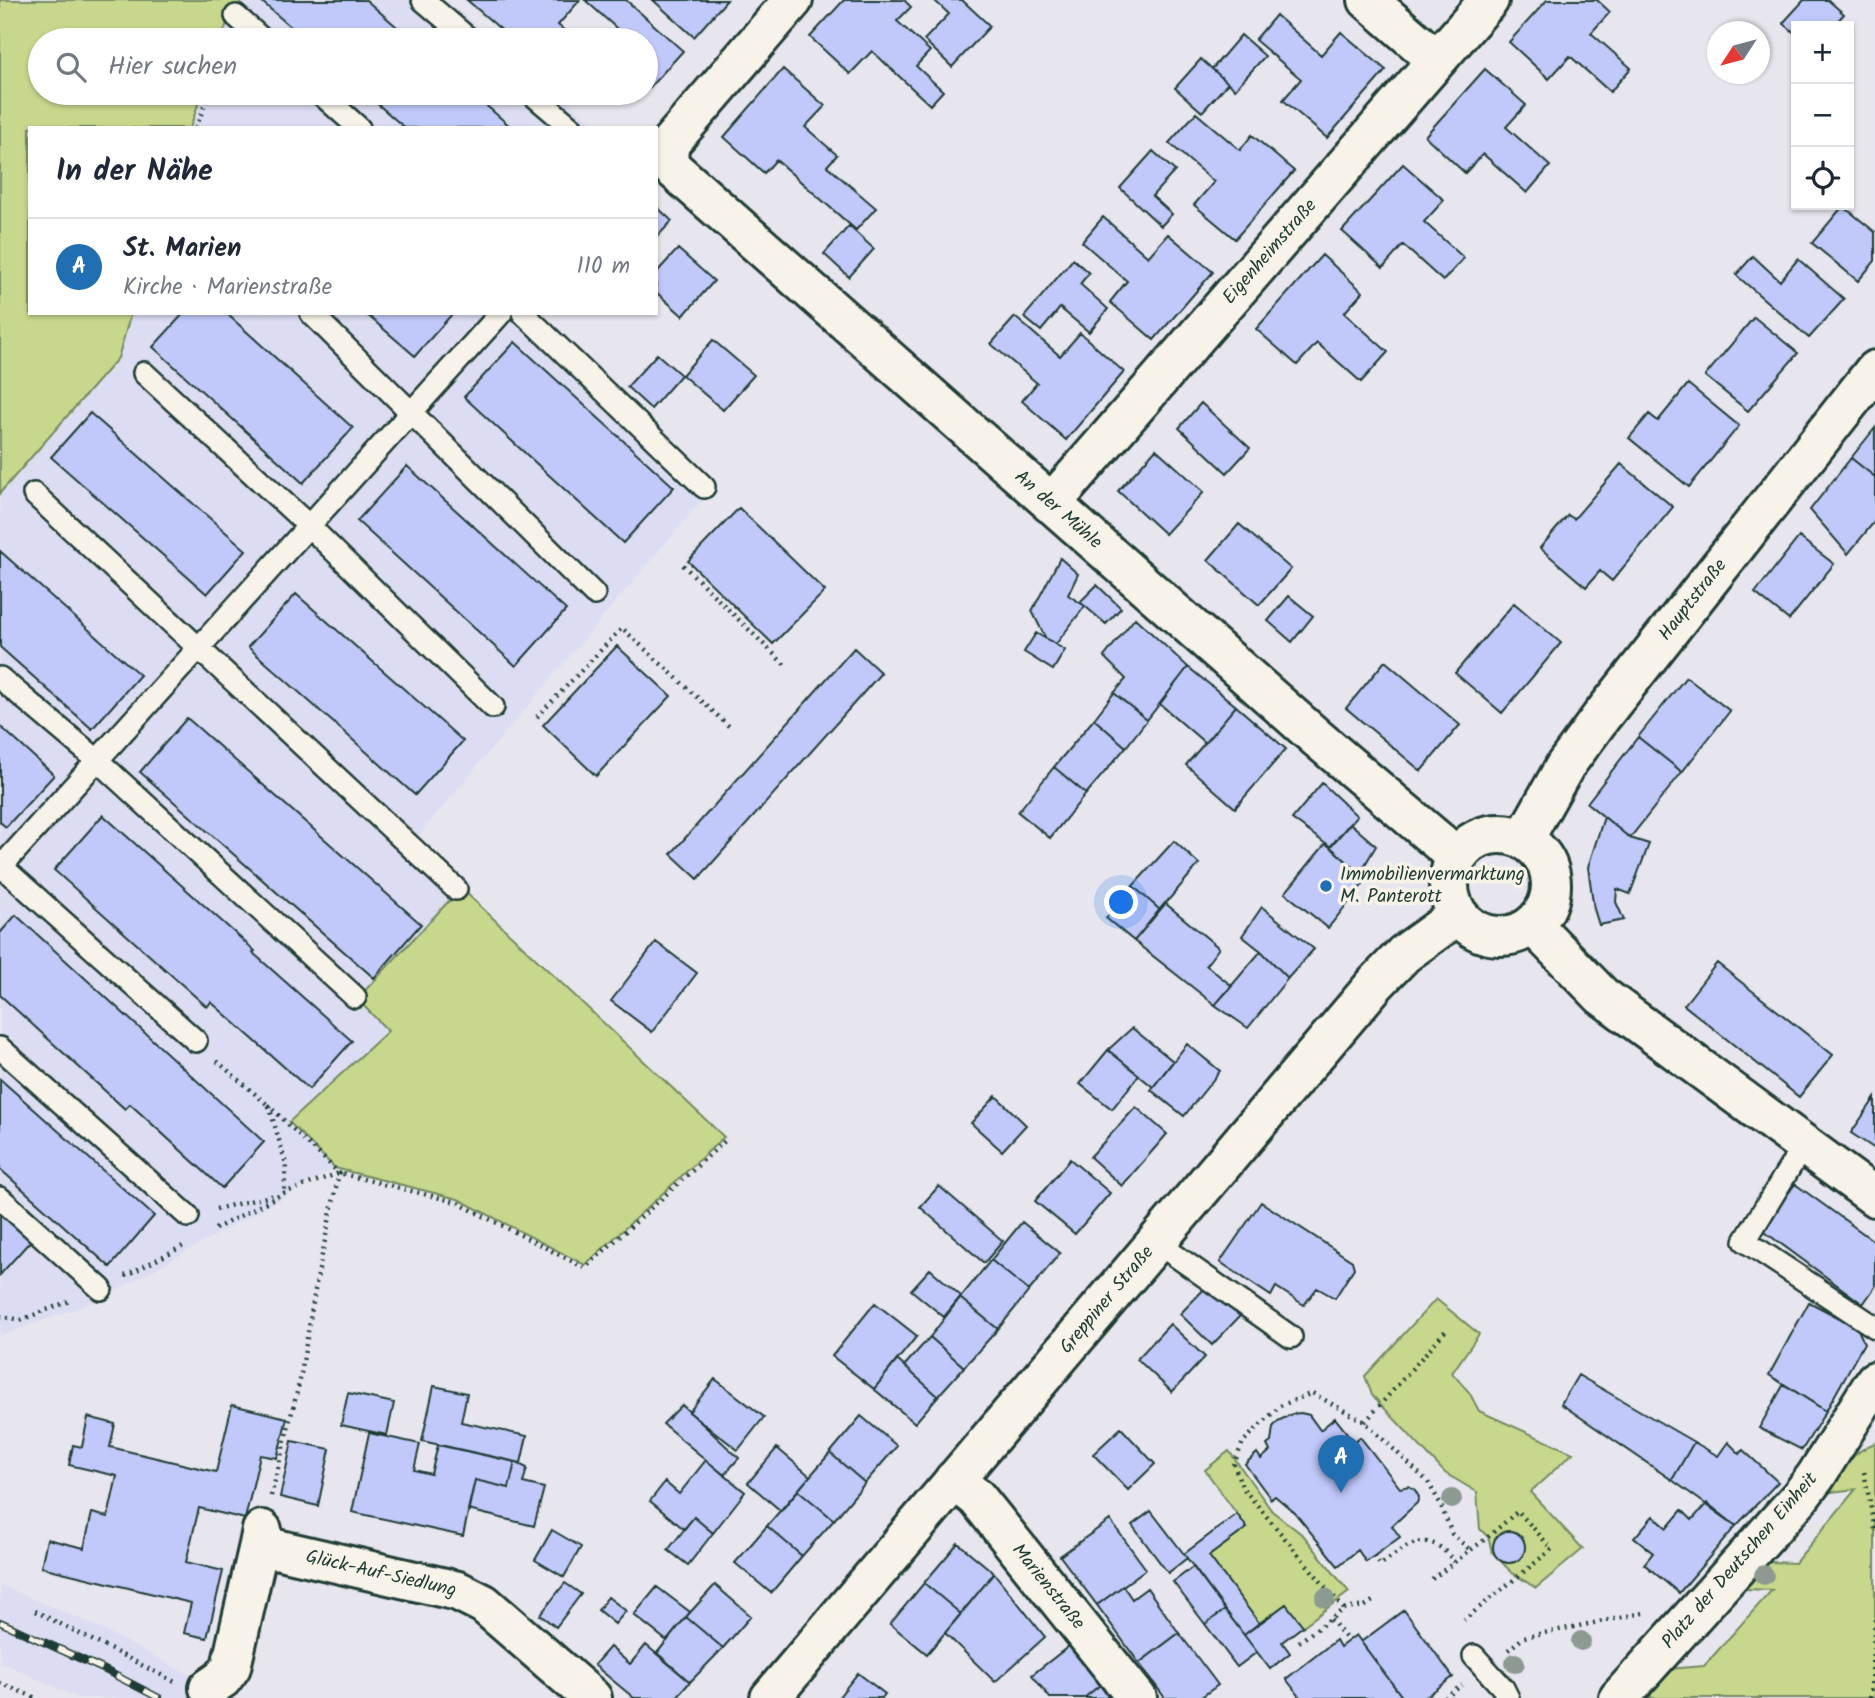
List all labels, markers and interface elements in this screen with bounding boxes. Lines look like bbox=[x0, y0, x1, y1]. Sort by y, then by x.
north arrow bbox=[1707, 21, 1770, 84]
map controls bbox=[1791, 21, 1854, 210]
button: + bbox=[1791, 21, 1854, 84]
search box bbox=[28, 28, 658, 105]
text: Hier suchen bbox=[108, 46, 237, 88]
icon: search bbox=[52, 48, 90, 86]
button: − bbox=[1791, 84, 1854, 147]
button: locate bbox=[1791, 147, 1854, 210]
text: In der Nähe bbox=[56, 148, 213, 196]
street label: Eigenheimstraße bbox=[1215, 192, 1325, 312]
text: St. Marien bbox=[123, 228, 241, 270]
text: A bbox=[72, 249, 86, 285]
text: 110 m bbox=[577, 249, 630, 285]
text: Kirche · Marienstraße bbox=[123, 270, 332, 306]
street label: An der Mühle bbox=[1007, 463, 1109, 557]
street label: Hauptstraße bbox=[1651, 552, 1735, 648]
place label: Immobilienvermarktung M. Panterott bbox=[1340, 860, 1525, 912]
marker: Immobilienvermarktung M. Panterott bbox=[1318, 878, 1334, 894]
your location bbox=[1104, 885, 1138, 919]
street label: Greppiner Straße bbox=[1052, 1239, 1162, 1361]
pin: A bbox=[1318, 1435, 1364, 1493]
street label: Platz der Deutschen Einheit bbox=[1655, 1465, 1826, 1656]
street label: Marienstraße bbox=[1004, 1537, 1093, 1637]
street label: Glück-Auf-Siedlung bbox=[303, 1542, 459, 1606]

